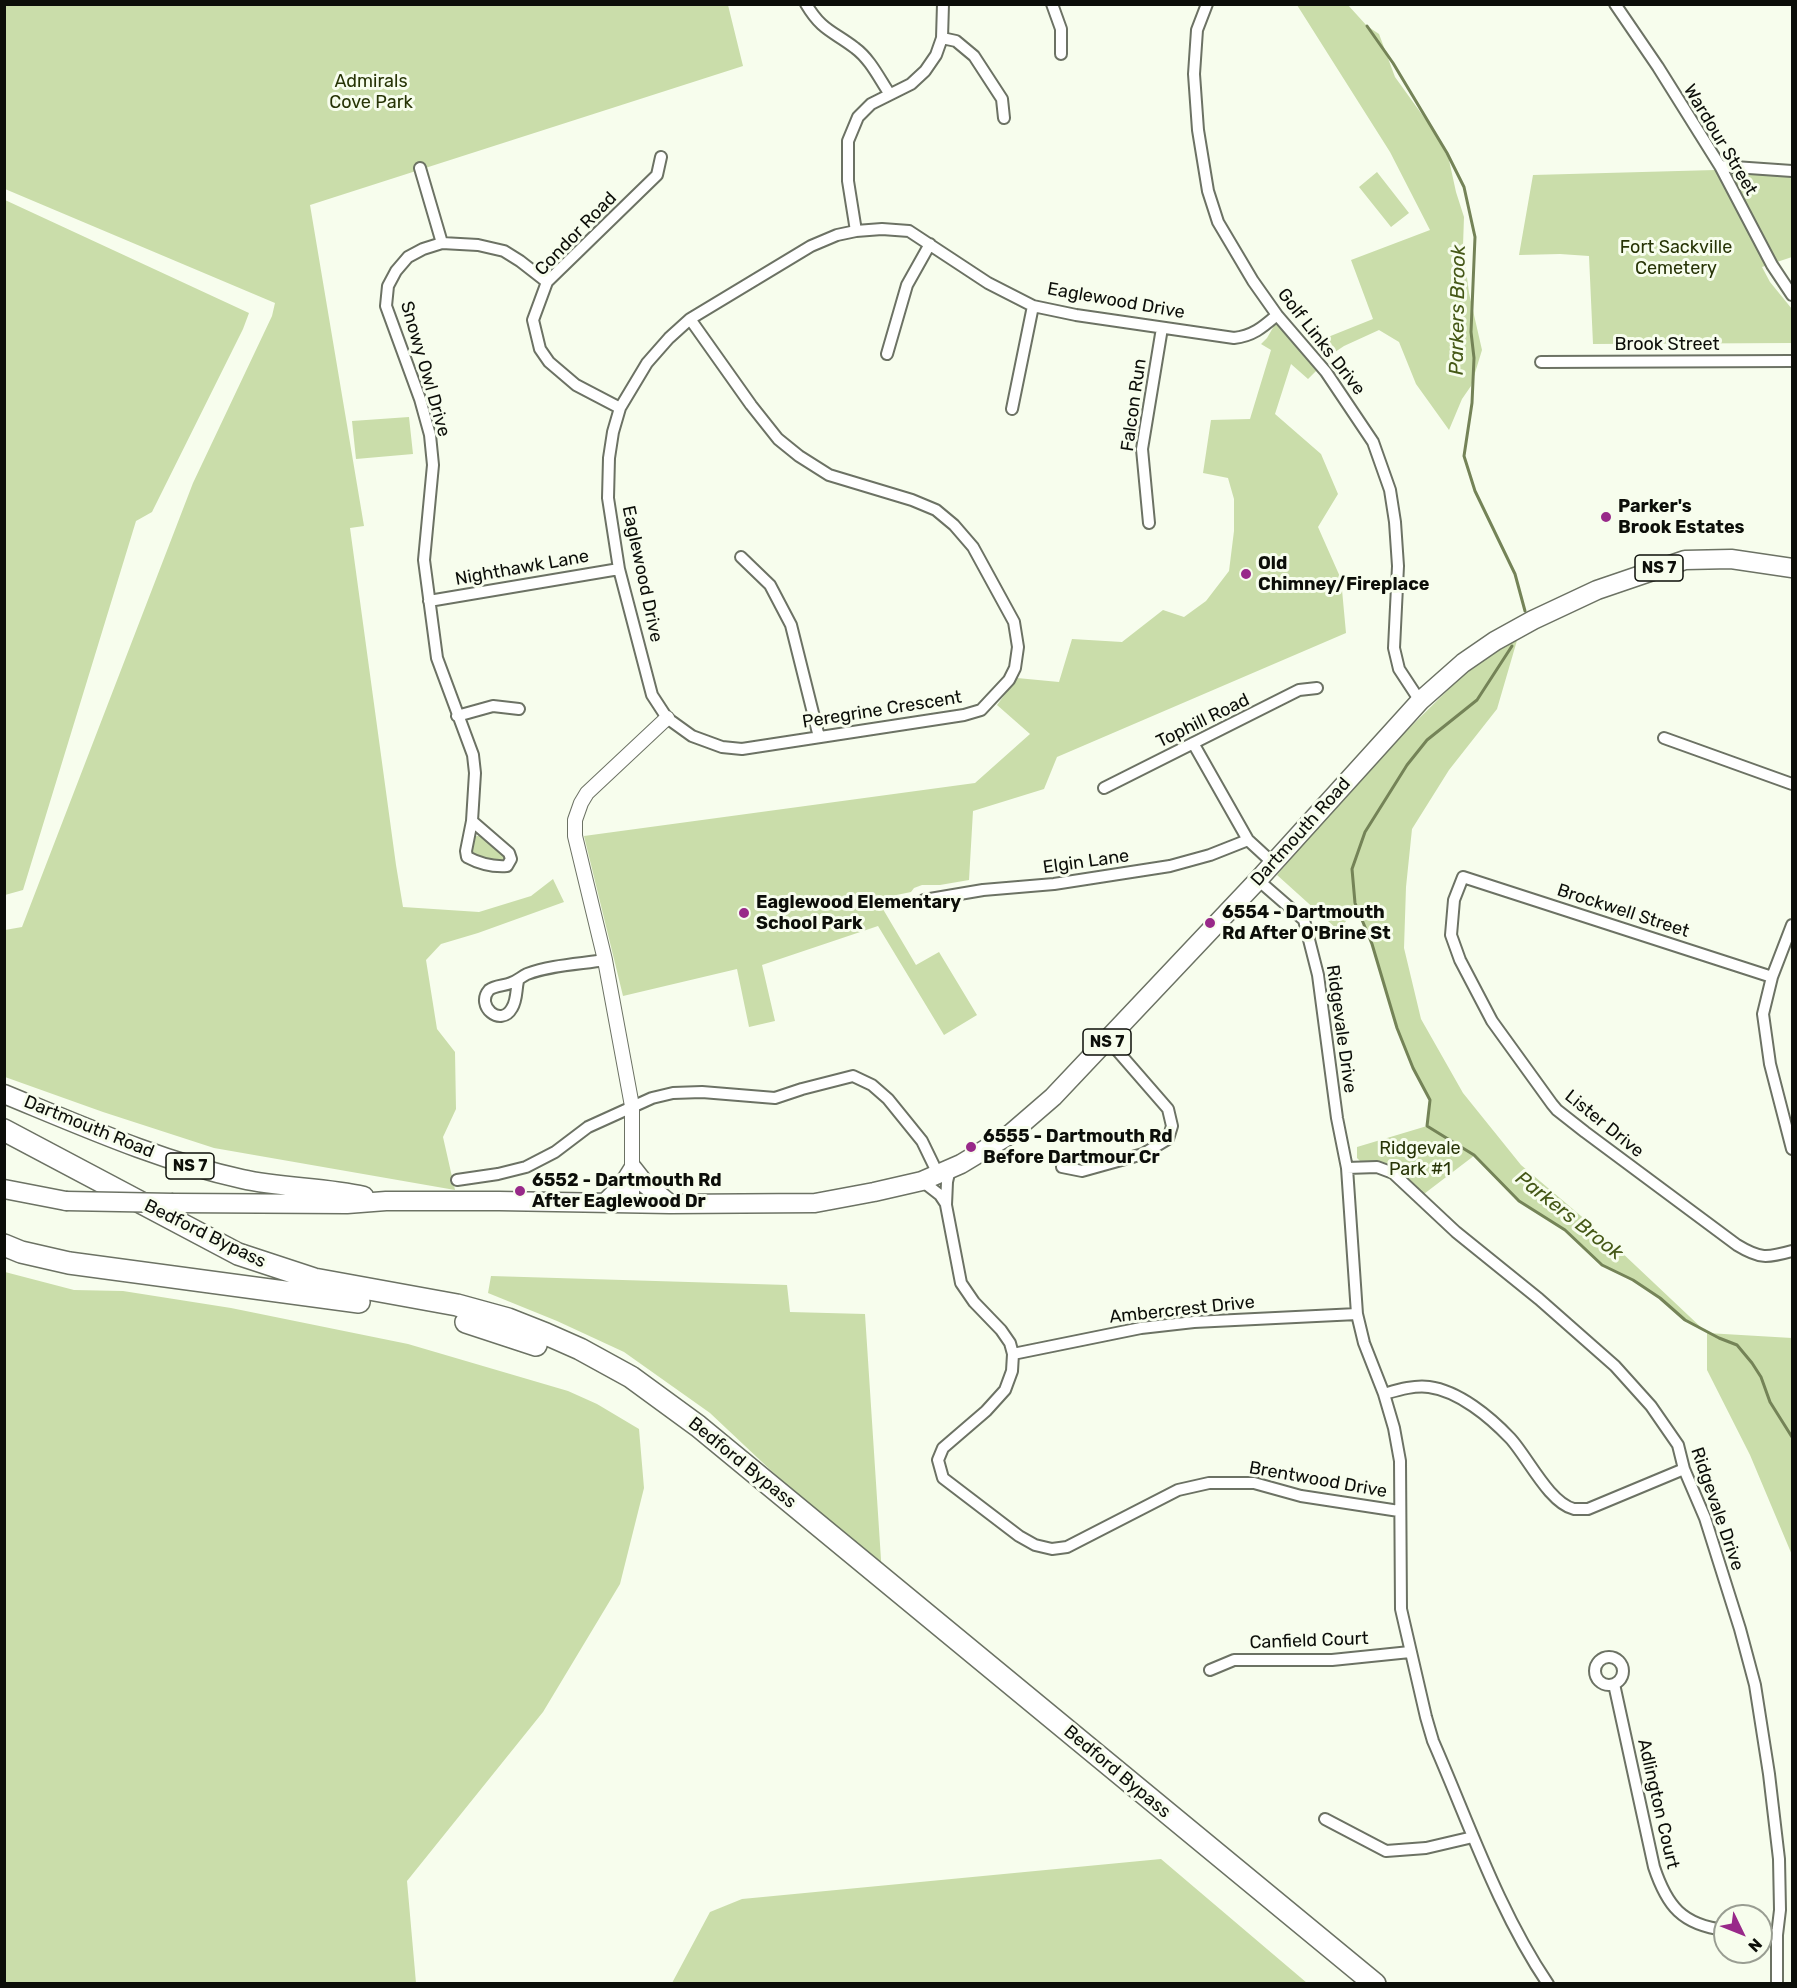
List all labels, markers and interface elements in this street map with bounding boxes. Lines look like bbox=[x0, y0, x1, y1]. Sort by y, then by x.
park label: Admirals Cove Park bbox=[329, 71, 413, 113]
street label: Wardour Street bbox=[1678, 81, 1762, 199]
street label: Condor Road bbox=[531, 188, 621, 280]
park label: Fort Sackville Cemetery bbox=[1620, 237, 1732, 280]
water label: Parkers Brook bbox=[1445, 245, 1471, 375]
street label: Eaglewood Drive bbox=[1046, 278, 1186, 324]
street label: Golf Links Drive bbox=[1273, 284, 1369, 400]
street label: Snowy Owl Drive bbox=[395, 299, 455, 439]
street label: Brook Street bbox=[1614, 334, 1720, 356]
street label: Falcon Run bbox=[1117, 357, 1151, 453]
place label: Parker's Brook Estates bbox=[1618, 496, 1745, 538]
street label: Eaglewood Drive bbox=[617, 504, 667, 644]
marker: Parker's Brook Estates bbox=[1599, 510, 1613, 524]
street label: Nighthawk Lane bbox=[453, 546, 591, 590]
place label: Old Chimney/Fireplace bbox=[1258, 553, 1429, 596]
road number: NS 7 bbox=[1635, 555, 1683, 581]
marker: Old Chimney/Fireplace bbox=[1239, 567, 1253, 581]
street label: Peregrine Crescent bbox=[801, 687, 963, 733]
street label: Tophill Road bbox=[1153, 689, 1253, 753]
street label: Dartmouth Road bbox=[1247, 773, 1355, 891]
street label: Elgin Lane bbox=[1042, 845, 1130, 879]
street label: Brockwell Street bbox=[1554, 879, 1692, 943]
place label: Eaglewood Elementary School Park bbox=[756, 892, 961, 934]
place label: 6554 - Dartmouth Rd After O'Brine St bbox=[1222, 902, 1391, 944]
marker: Eaglewood Elementary School Park bbox=[737, 906, 751, 920]
marker: 6554 - Dartmouth Rd After O'Brine St bbox=[1203, 916, 1217, 930]
street label: Ridgevale Drive bbox=[1321, 964, 1361, 1094]
road number: NS 7 bbox=[1083, 1029, 1131, 1055]
street label: Lister Drive bbox=[1560, 1086, 1648, 1162]
street label: Dartmouth Road bbox=[21, 1091, 157, 1163]
place label: 6555 - Dartmouth Rd Before Dartmour Cr bbox=[983, 1126, 1173, 1168]
park label: Ridgevale Park #1 bbox=[1379, 1138, 1461, 1180]
marker: 6555 - Dartmouth Rd Before Dartmour Cr bbox=[964, 1140, 978, 1154]
road number: NS 7 bbox=[166, 1153, 214, 1179]
water label: Parkers Brook bbox=[1510, 1166, 1628, 1266]
place label: 6552 - Dartmouth Rd After Eaglewood Dr bbox=[532, 1170, 722, 1212]
marker: 6552 - Dartmouth Rd After Eaglewood Dr bbox=[513, 1184, 527, 1198]
street label: Bedford Bypass bbox=[141, 1195, 269, 1273]
street label: Ambercrest Drive bbox=[1108, 1292, 1256, 1328]
street label: Bedford Bypass bbox=[684, 1413, 800, 1513]
street label: Ridgevale Drive bbox=[1686, 1444, 1748, 1574]
street label: Brentwood Drive bbox=[1247, 1457, 1389, 1503]
street label: Canfield Court bbox=[1249, 1628, 1369, 1654]
street label: Bedford Bypass bbox=[1059, 1721, 1175, 1823]
street label: Adlington Court bbox=[1633, 1737, 1683, 1871]
north arrow bbox=[1713, 1904, 1773, 1964]
text: N bbox=[1744, 1935, 1766, 1956]

